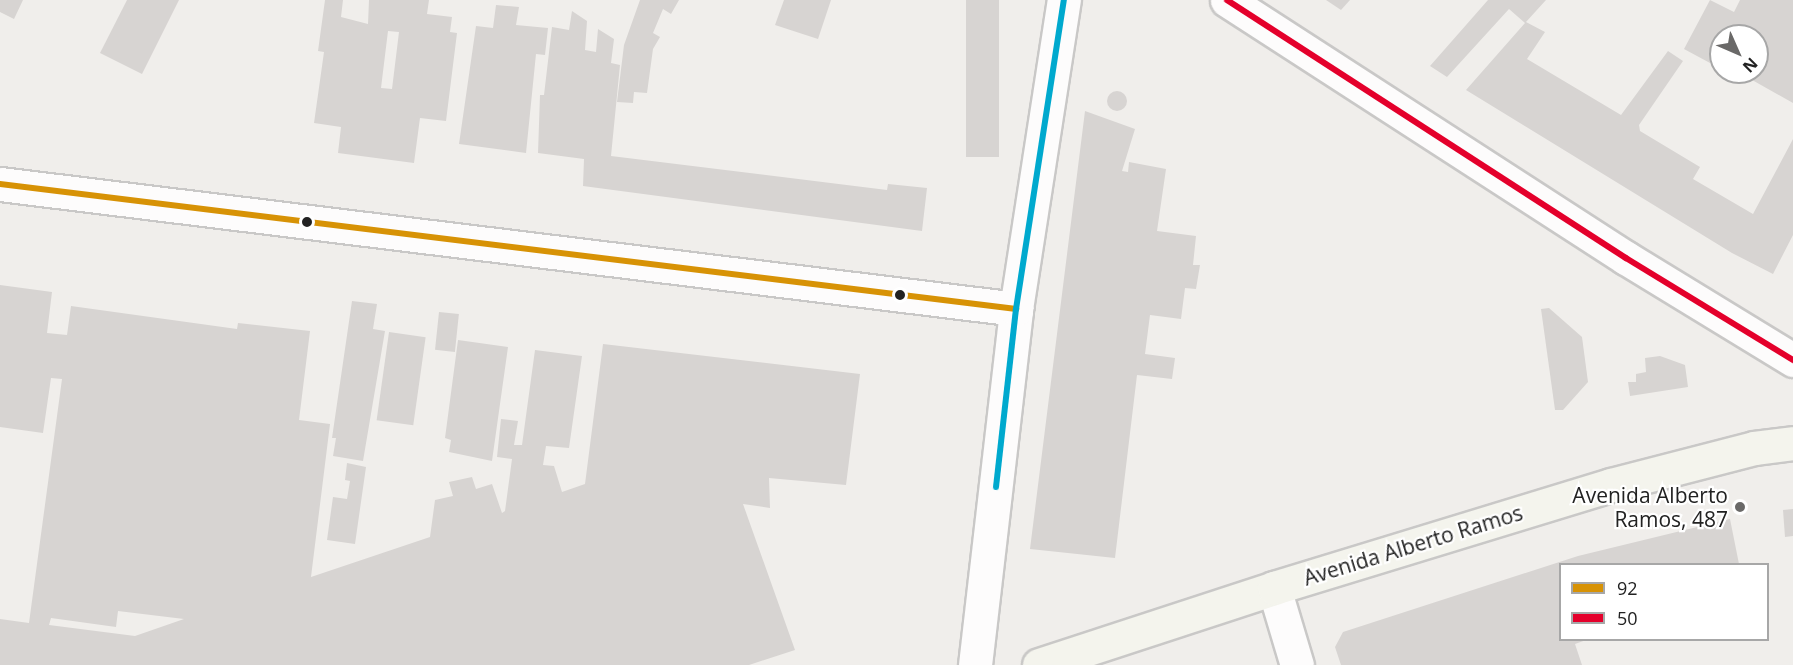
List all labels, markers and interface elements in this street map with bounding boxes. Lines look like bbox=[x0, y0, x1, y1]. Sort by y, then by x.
north arrow bbox=[1709, 24, 1769, 84]
text: N bbox=[1738, 53, 1763, 78]
unlabelled marker bbox=[301, 216, 313, 228]
unlabelled marker bbox=[894, 289, 906, 301]
place label: Avenida Alberto Ramos, 487 bbox=[1572, 482, 1728, 532]
street label: Avenida Alberto Ramos bbox=[1300, 500, 1526, 590]
marker: Avenida Alberto Ramos, 487 bbox=[1733, 500, 1747, 514]
legend bbox=[1559, 563, 1769, 641]
text: 92 bbox=[1617, 576, 1638, 600]
text: 50 bbox=[1617, 606, 1638, 630]

